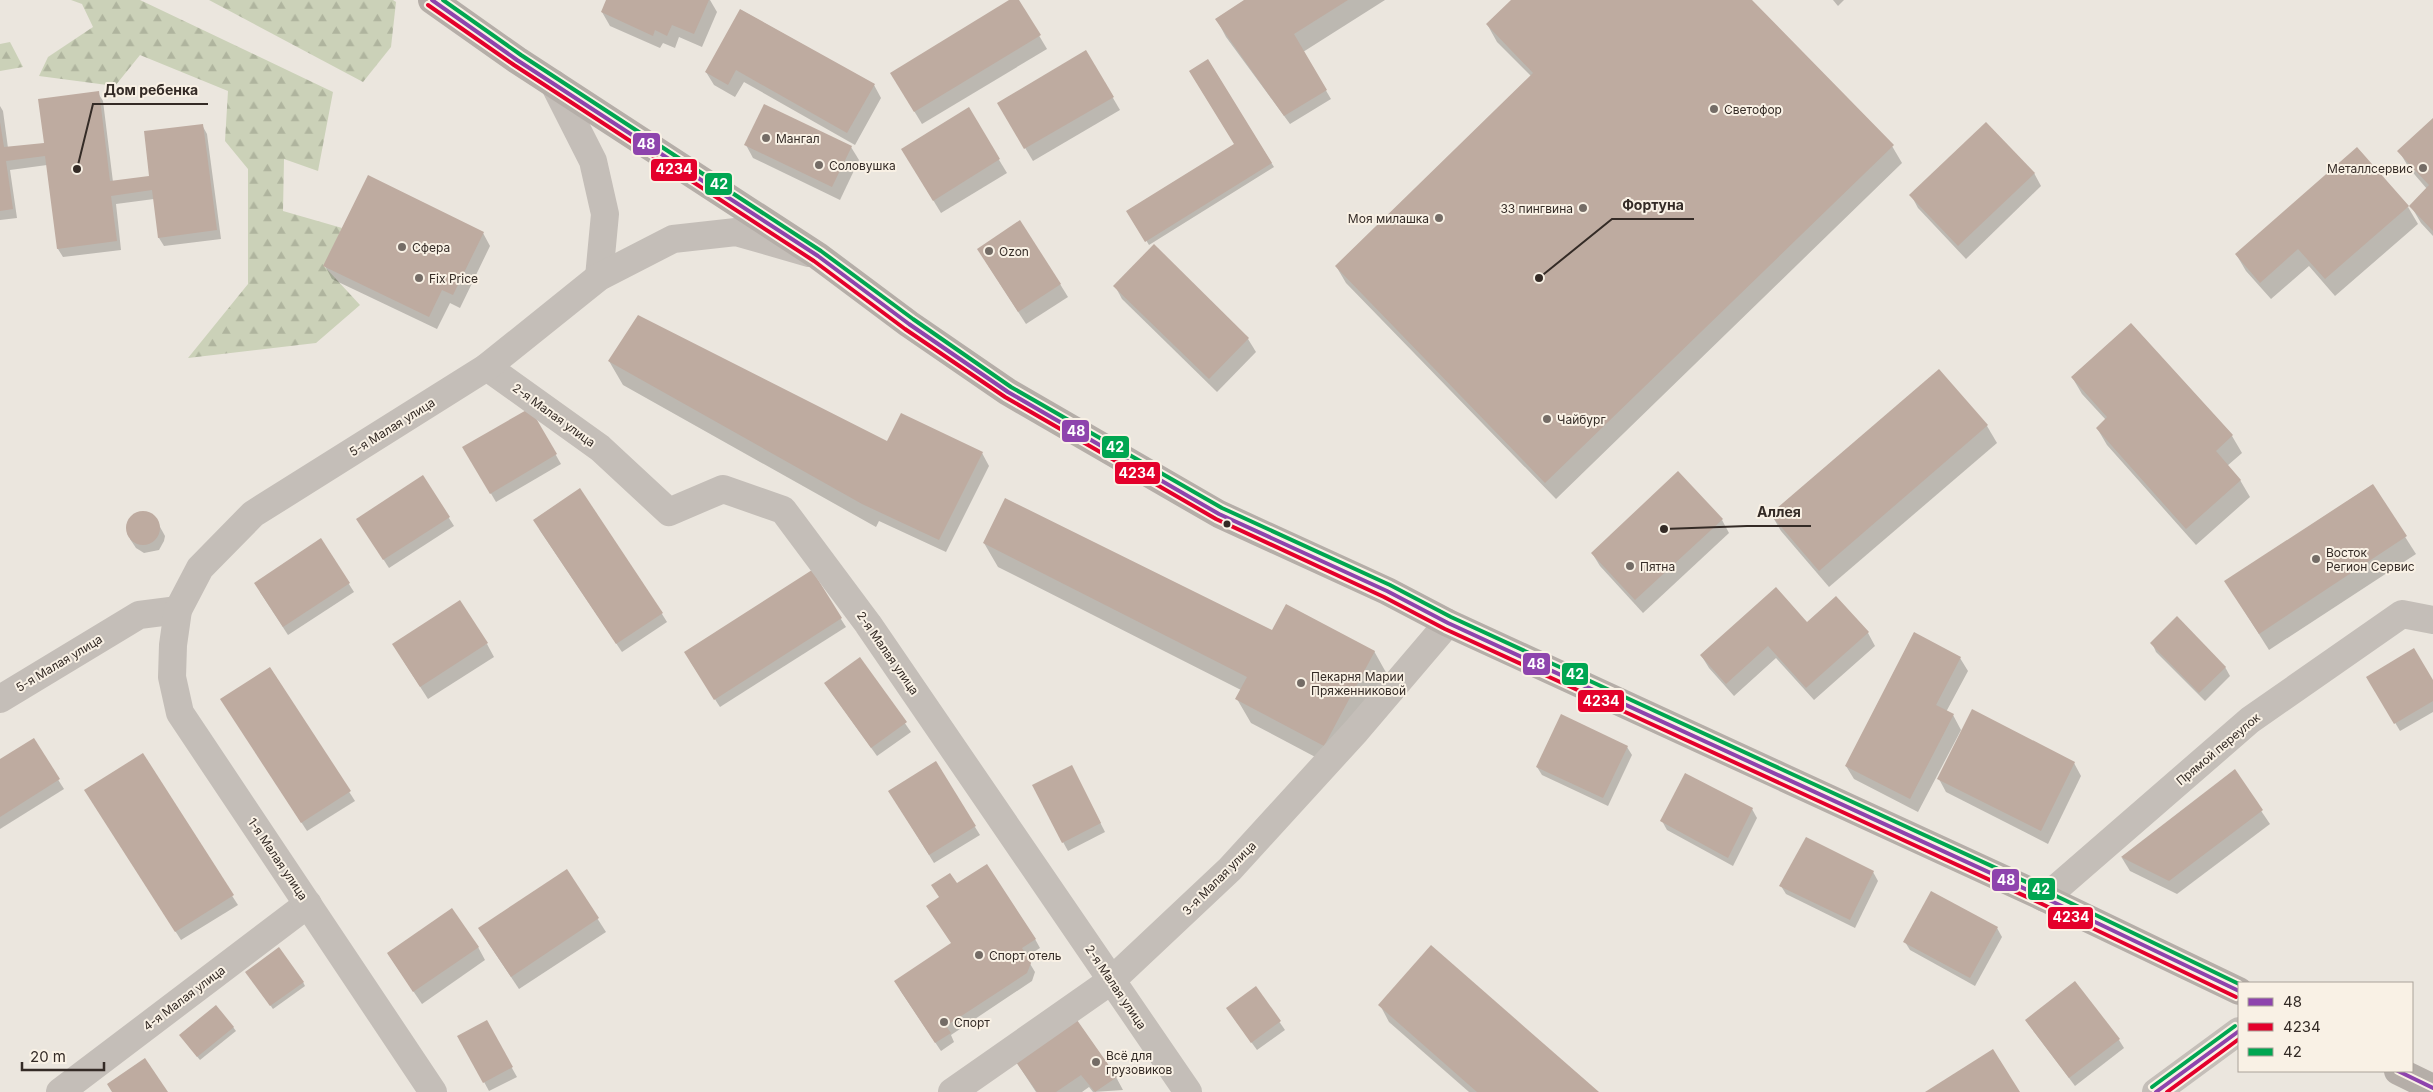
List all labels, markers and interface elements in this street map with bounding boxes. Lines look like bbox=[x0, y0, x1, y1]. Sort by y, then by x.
callout: Дом ребенка bbox=[93, 75, 208, 104]
text: Дом ребенка bbox=[104, 81, 198, 98]
place label: Светофор bbox=[1724, 102, 1782, 117]
marker: Светофор bbox=[1708, 103, 1720, 115]
place label: Мангал bbox=[776, 131, 820, 146]
line badge: 48 bbox=[632, 132, 661, 156]
marker: Мангал bbox=[760, 132, 772, 144]
text: 48 bbox=[637, 135, 655, 152]
line badge: 4234 bbox=[650, 158, 698, 182]
place label: Соловушка bbox=[829, 158, 896, 173]
marker: Соловушка bbox=[813, 159, 825, 171]
text: 4234 bbox=[656, 160, 692, 177]
place label: Металлсервис bbox=[2327, 161, 2413, 176]
marker: Металлсервис bbox=[2417, 162, 2429, 174]
line badge: 42 bbox=[704, 172, 733, 196]
text: 42 bbox=[710, 175, 728, 192]
callout: Фортуна bbox=[1612, 190, 1694, 219]
text: Фортуна bbox=[1622, 196, 1684, 213]
place label: 33 пингвина bbox=[1500, 201, 1573, 216]
marker: 33 пингвина bbox=[1577, 202, 1589, 214]
place label: Моя милашка bbox=[1348, 211, 1429, 226]
marker: Моя милашка bbox=[1433, 212, 1445, 224]
place label: Сфера bbox=[412, 240, 450, 255]
marker: Сфера bbox=[396, 241, 408, 253]
place label: Ozon bbox=[999, 244, 1029, 259]
marker: Ozon bbox=[983, 245, 995, 257]
place label: Fix Price bbox=[429, 271, 478, 286]
marker: Fix Price bbox=[413, 272, 425, 284]
street label: 2-я Малая улица bbox=[510, 380, 598, 450]
street label: 5-я Малая улица bbox=[346, 395, 438, 459]
place label: Чайбург bbox=[1557, 412, 1606, 427]
marker: Чайбург bbox=[1541, 413, 1553, 425]
line badge: 48 bbox=[1061, 419, 1090, 443]
text: 48 bbox=[1067, 422, 1085, 439]
line badge: 42 bbox=[1101, 435, 1130, 459]
text: 42 bbox=[1106, 438, 1124, 455]
line badge: 4234 bbox=[1114, 461, 1161, 485]
text: 4234 bbox=[1119, 464, 1155, 481]
callout: Аллея bbox=[1747, 497, 1811, 526]
text: Аллея bbox=[1757, 503, 1801, 520]
unlabelled marker bbox=[1222, 519, 1232, 529]
place label: Восток Регион Сервис bbox=[2326, 545, 2415, 574]
marker: Восток Регион Сервис bbox=[2310, 553, 2322, 565]
place label: Пятна bbox=[1640, 559, 1675, 574]
marker: Пятна bbox=[1624, 560, 1636, 572]
street label: 2-я Малая улица bbox=[854, 608, 922, 698]
street label: 5-я Малая улица bbox=[13, 631, 105, 695]
line badge: 48 bbox=[1522, 652, 1551, 676]
text: 48 bbox=[1527, 655, 1545, 672]
line badge: 42 bbox=[1561, 662, 1589, 686]
text: 42 bbox=[1566, 665, 1584, 682]
place label: Пекарня Марии Пряженниковой bbox=[1311, 669, 1406, 698]
marker: Пекарня Марии Пряженниковой bbox=[1295, 677, 1307, 689]
line badge: 4234 bbox=[1577, 689, 1625, 713]
text: 4234 bbox=[1583, 692, 1619, 709]
street label: Прямой переулок bbox=[2173, 709, 2263, 788]
street label: 1-я Малая улица bbox=[245, 815, 311, 903]
street label: 3-я Малая улица bbox=[1179, 838, 1259, 918]
line badge: 48 bbox=[1991, 868, 2020, 892]
text: 48 bbox=[1997, 871, 2015, 888]
line badge: 42 bbox=[2027, 877, 2056, 901]
text: 42 bbox=[2032, 880, 2050, 897]
line badge: 4234 bbox=[2047, 906, 2094, 930]
text: 4234 bbox=[2053, 908, 2089, 925]
street label: 2-я Малая улица bbox=[1082, 942, 1150, 1032]
place label: Спорт отель bbox=[989, 948, 1062, 963]
marker: Спорт отель bbox=[973, 949, 985, 961]
street label: 4-я Малая улица bbox=[140, 962, 228, 1034]
legend bbox=[2238, 982, 2413, 1072]
text: 48 bbox=[2283, 992, 2302, 1011]
place label: Спорт bbox=[954, 1015, 990, 1030]
marker: Спорт bbox=[938, 1016, 950, 1028]
text: 4234 bbox=[2283, 1017, 2321, 1036]
scale bar bbox=[22, 1040, 105, 1072]
text: 42 bbox=[2283, 1042, 2302, 1061]
text: 20 m bbox=[30, 1047, 66, 1066]
place label: Всё для грузовиков bbox=[1106, 1048, 1172, 1077]
marker: Всё для грузовиков bbox=[1090, 1056, 1102, 1068]

